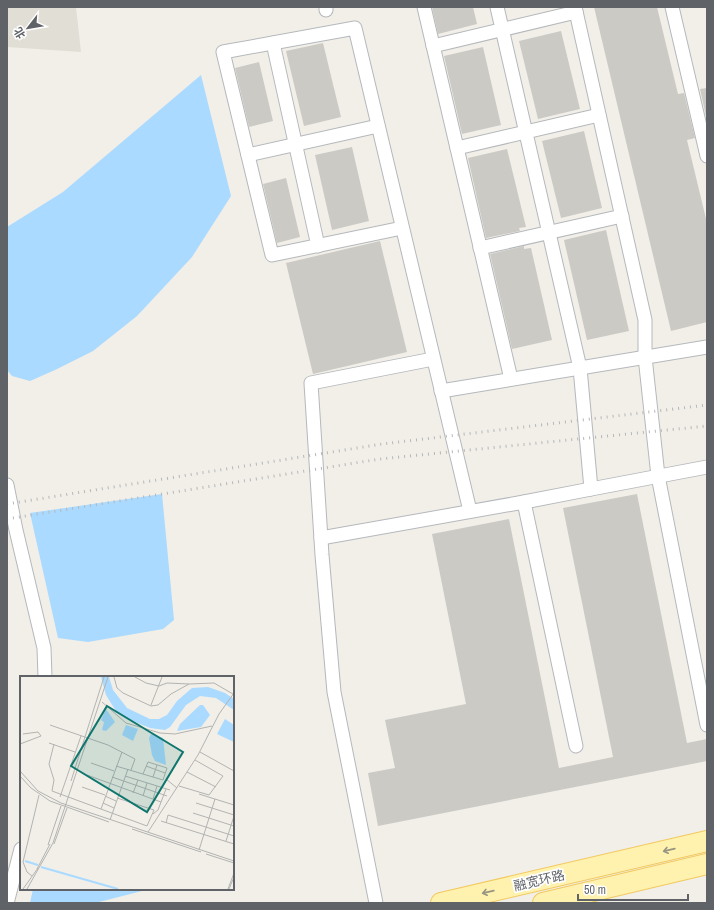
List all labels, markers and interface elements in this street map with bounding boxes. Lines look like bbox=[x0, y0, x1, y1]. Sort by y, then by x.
north arrow bbox=[8, 8, 48, 48]
text: 北 bbox=[11, 25, 28, 41]
inset map bbox=[20, 676, 234, 890]
one-way arrow bbox=[663, 846, 676, 854]
street label: 融宽环路 bbox=[512, 866, 566, 895]
scale bar bbox=[578, 876, 688, 902]
text: 50 m bbox=[584, 882, 606, 898]
one-way arrow bbox=[482, 889, 495, 896]

